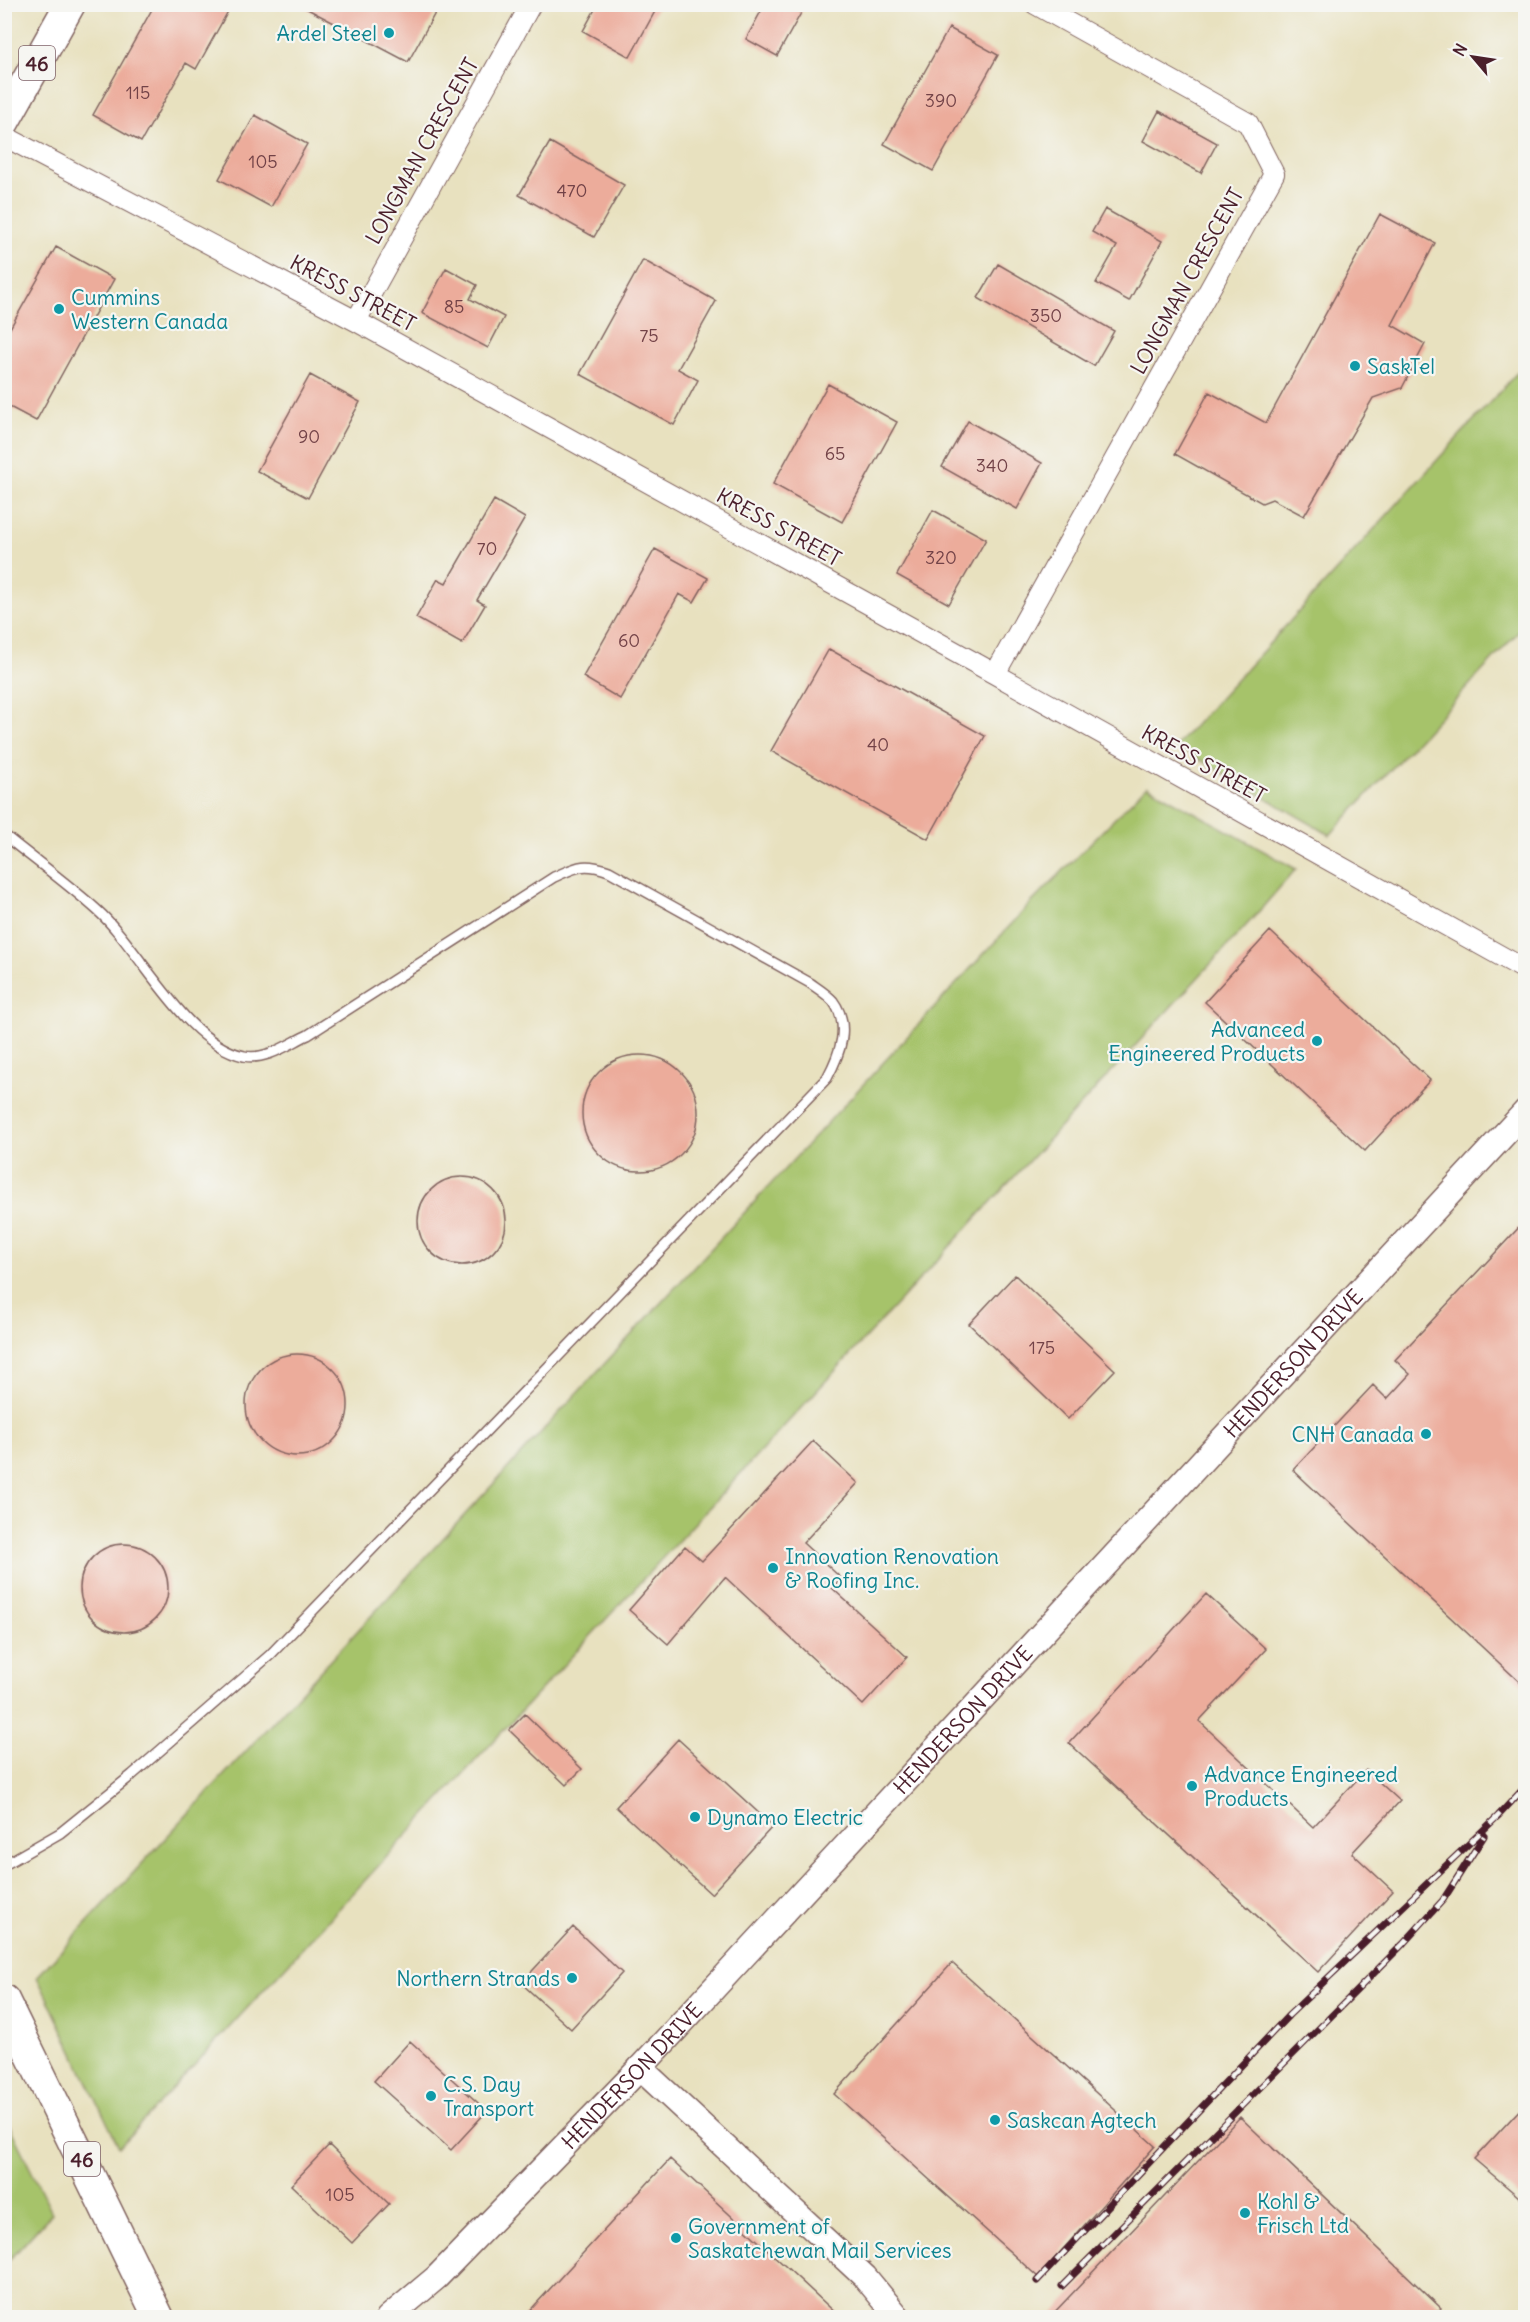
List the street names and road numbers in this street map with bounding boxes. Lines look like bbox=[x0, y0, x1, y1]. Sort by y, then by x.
road number: 46 bbox=[19, 46, 55, 80]
street label: LONGMAN CRESCENT bbox=[360, 53, 484, 249]
street label: LONGMAN CRESCENT bbox=[1125, 183, 1249, 379]
street label: KRESS STREET bbox=[286, 249, 420, 337]
street label: KRESS STREET bbox=[712, 482, 846, 572]
street label: KRESS STREET bbox=[1137, 719, 1271, 809]
street label: HENDERSON DRIVE bbox=[1217, 1283, 1368, 1443]
street label: HENDERSON DRIVE bbox=[887, 1640, 1038, 1800]
street label: HENDERSON DRIVE bbox=[555, 1996, 708, 2155]
road number: 46 bbox=[64, 2142, 100, 2176]

